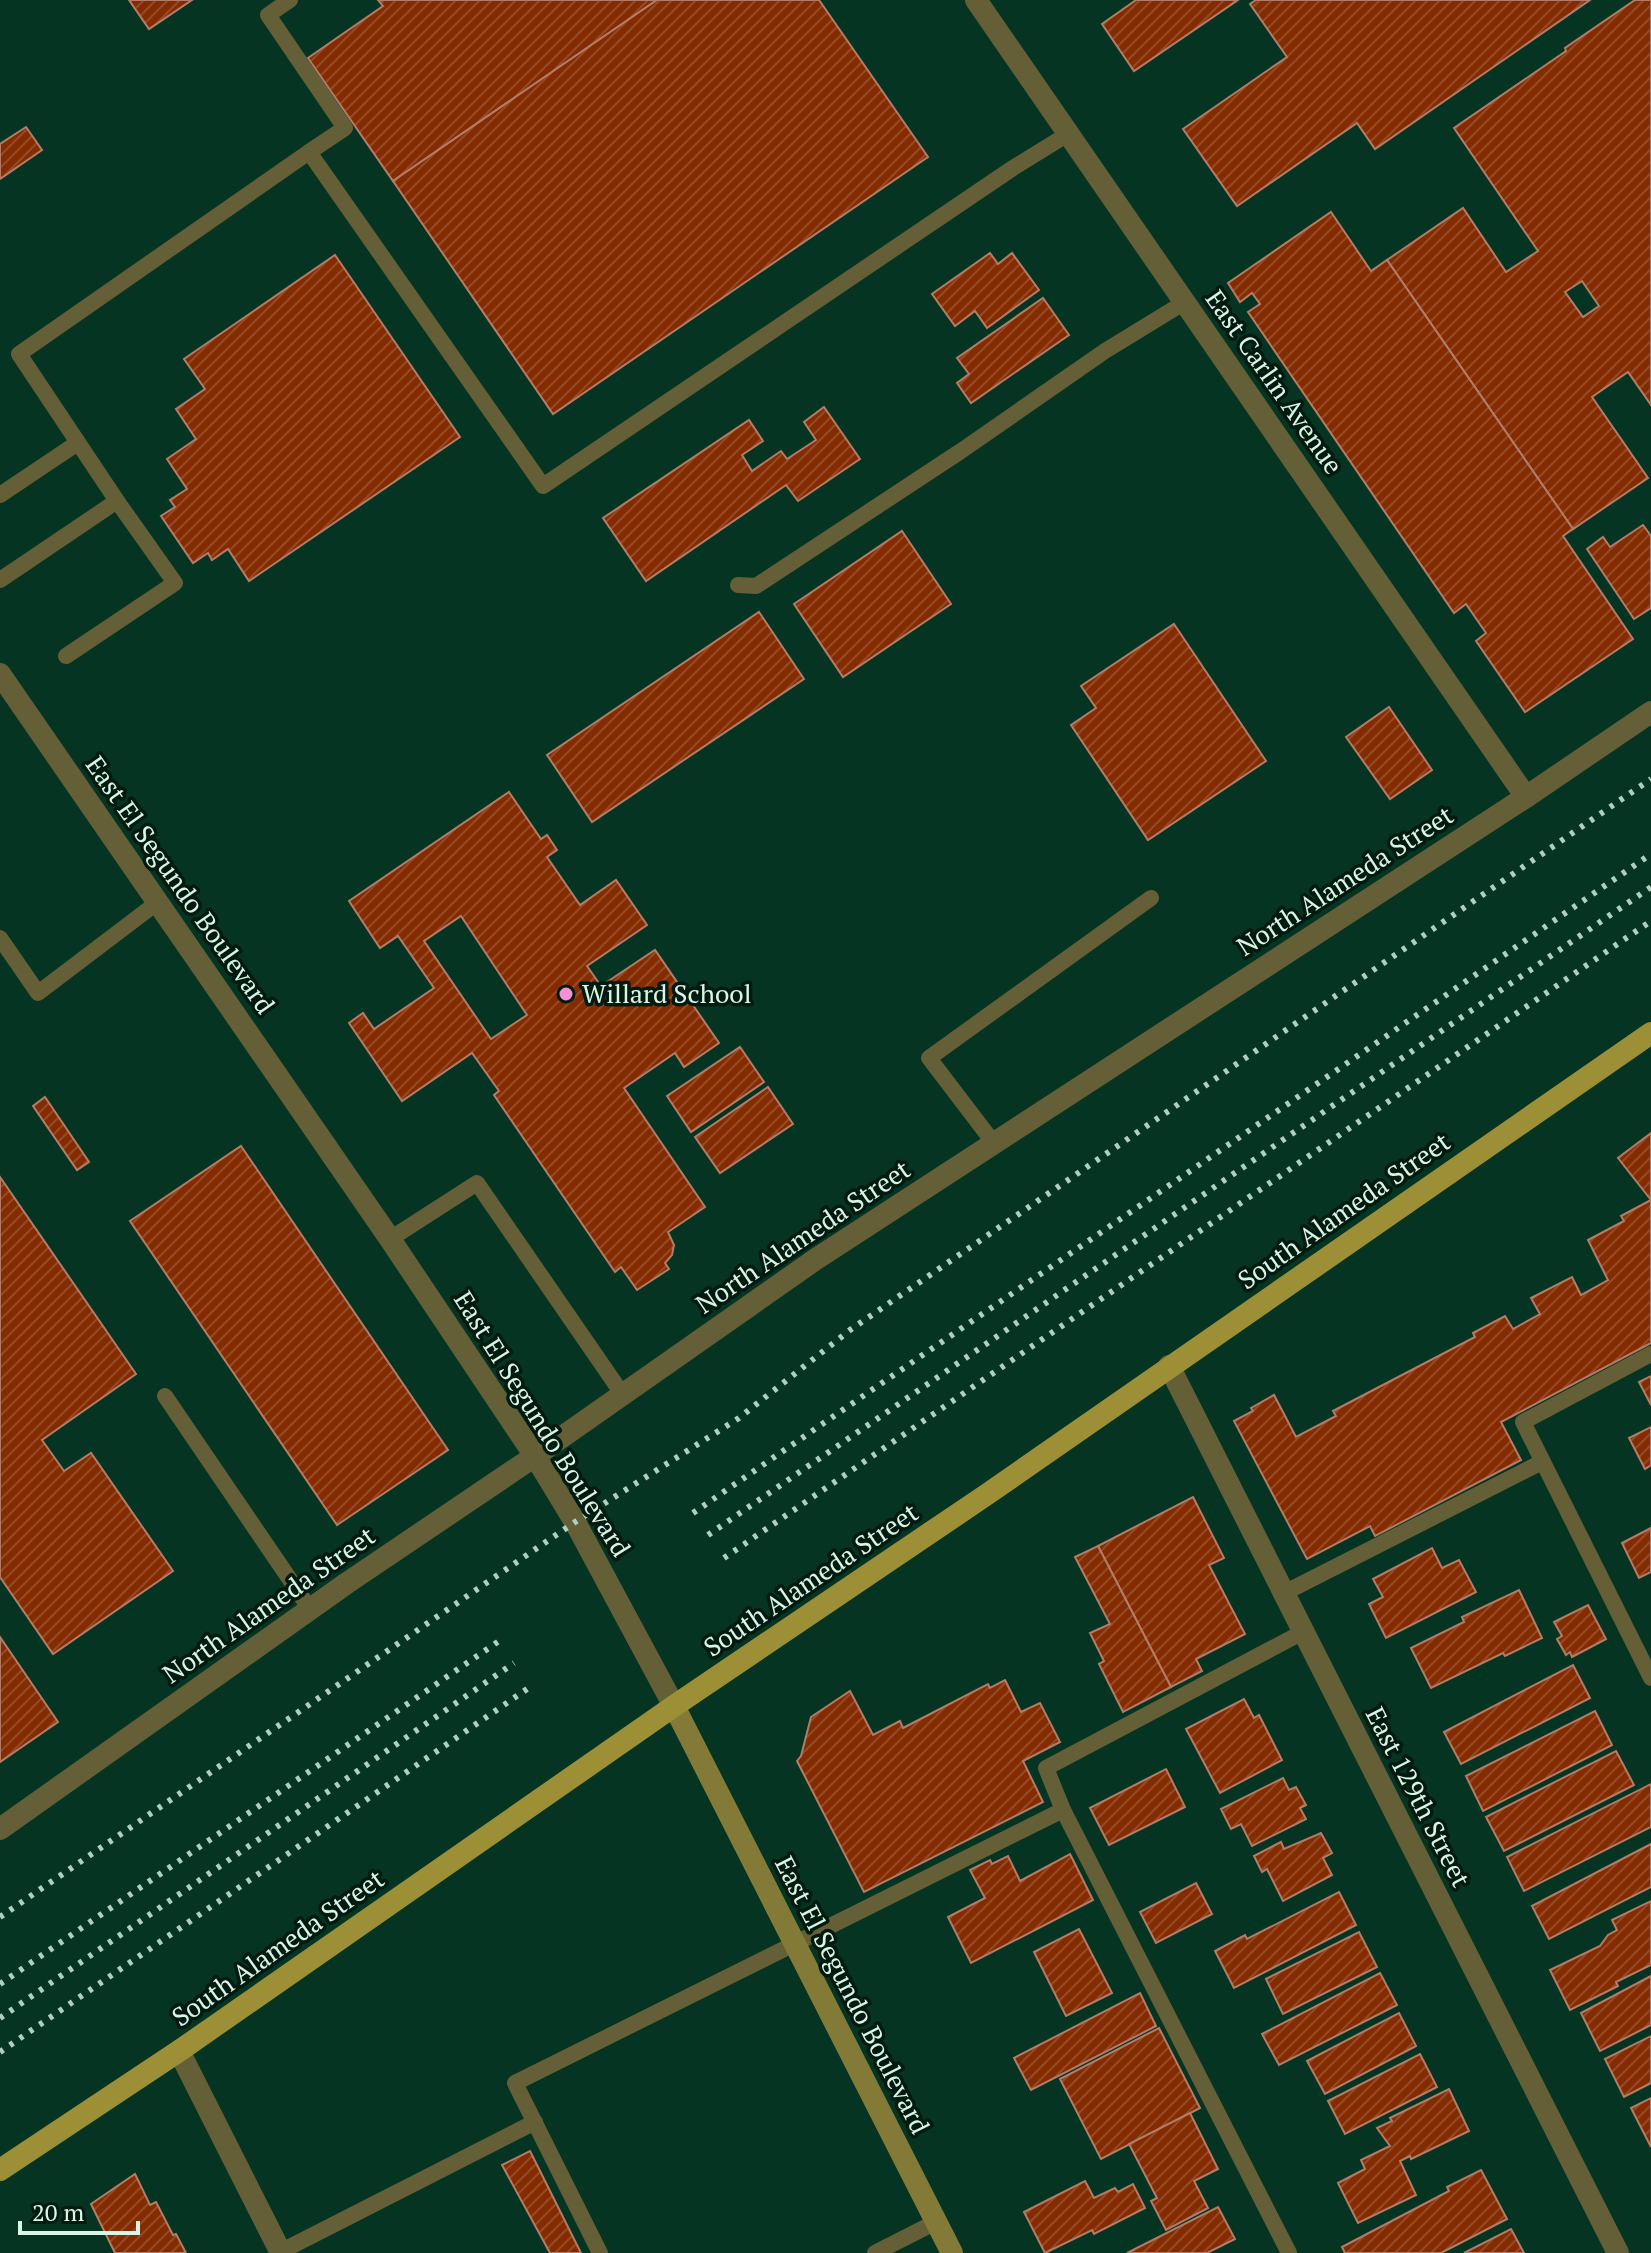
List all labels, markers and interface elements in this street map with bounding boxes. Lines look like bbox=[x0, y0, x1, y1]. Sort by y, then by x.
street label: East Carlin Avenue bbox=[1199, 283, 1351, 480]
street label: East El Segundo Boulevard bbox=[79, 749, 283, 1020]
street label: North Alameda Street bbox=[1230, 797, 1460, 963]
place label: Willard School bbox=[582, 976, 752, 1010]
marker: Willard School bbox=[557, 985, 575, 1003]
street label: South Alameda Street bbox=[1231, 1124, 1456, 1296]
street label: North Alameda Street bbox=[689, 1152, 917, 1321]
street label: East El Segundo Boulevard bbox=[447, 1284, 639, 1563]
street label: South Alameda Street bbox=[697, 1495, 924, 1664]
street label: North Alameda Street bbox=[156, 1518, 382, 1690]
street label: East 129th Street bbox=[1359, 1701, 1479, 1893]
street label: East El Segundo Boulevard bbox=[768, 1850, 938, 2139]
street label: South Alameda Street bbox=[165, 1861, 390, 2033]
scale bar bbox=[20, 2185, 138, 2235]
text: 20 m bbox=[32, 2196, 84, 2228]

